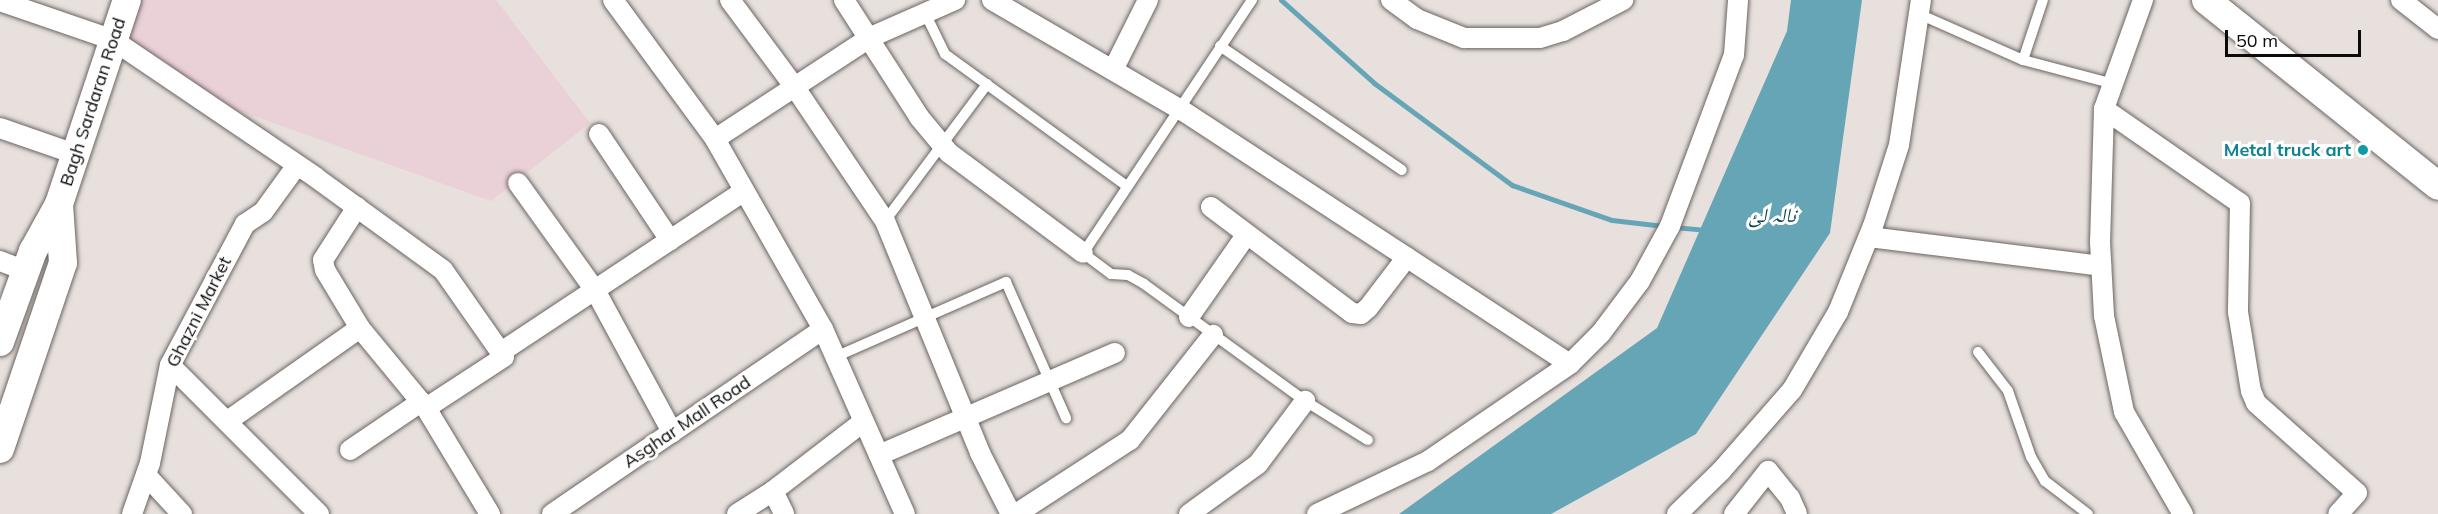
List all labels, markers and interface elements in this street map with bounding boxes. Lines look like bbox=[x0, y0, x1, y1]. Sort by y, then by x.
street label: Bagh Sardaran Road bbox=[56, 15, 130, 189]
scale bar bbox=[2228, 18, 2364, 56]
text: 50 m bbox=[2236, 29, 2278, 52]
place label: Metal truck art bbox=[2224, 139, 2351, 161]
marker: Metal truck art bbox=[2356, 143, 2370, 157]
water label: نالہ لئ bbox=[1748, 202, 1796, 226]
street label: Ghazni Market bbox=[162, 253, 236, 371]
street label: Asghar Mall Road bbox=[619, 371, 755, 473]

